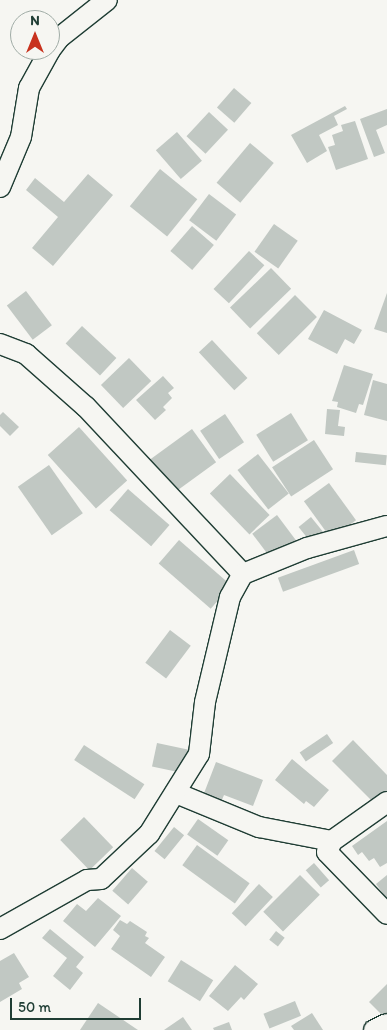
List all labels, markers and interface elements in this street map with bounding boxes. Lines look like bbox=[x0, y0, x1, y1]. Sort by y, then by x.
north arrow bbox=[10, 10, 60, 60]
text: N bbox=[30, 12, 40, 29]
scale bar bbox=[12, 988, 144, 1020]
text: 50 m bbox=[18, 998, 51, 1016]

